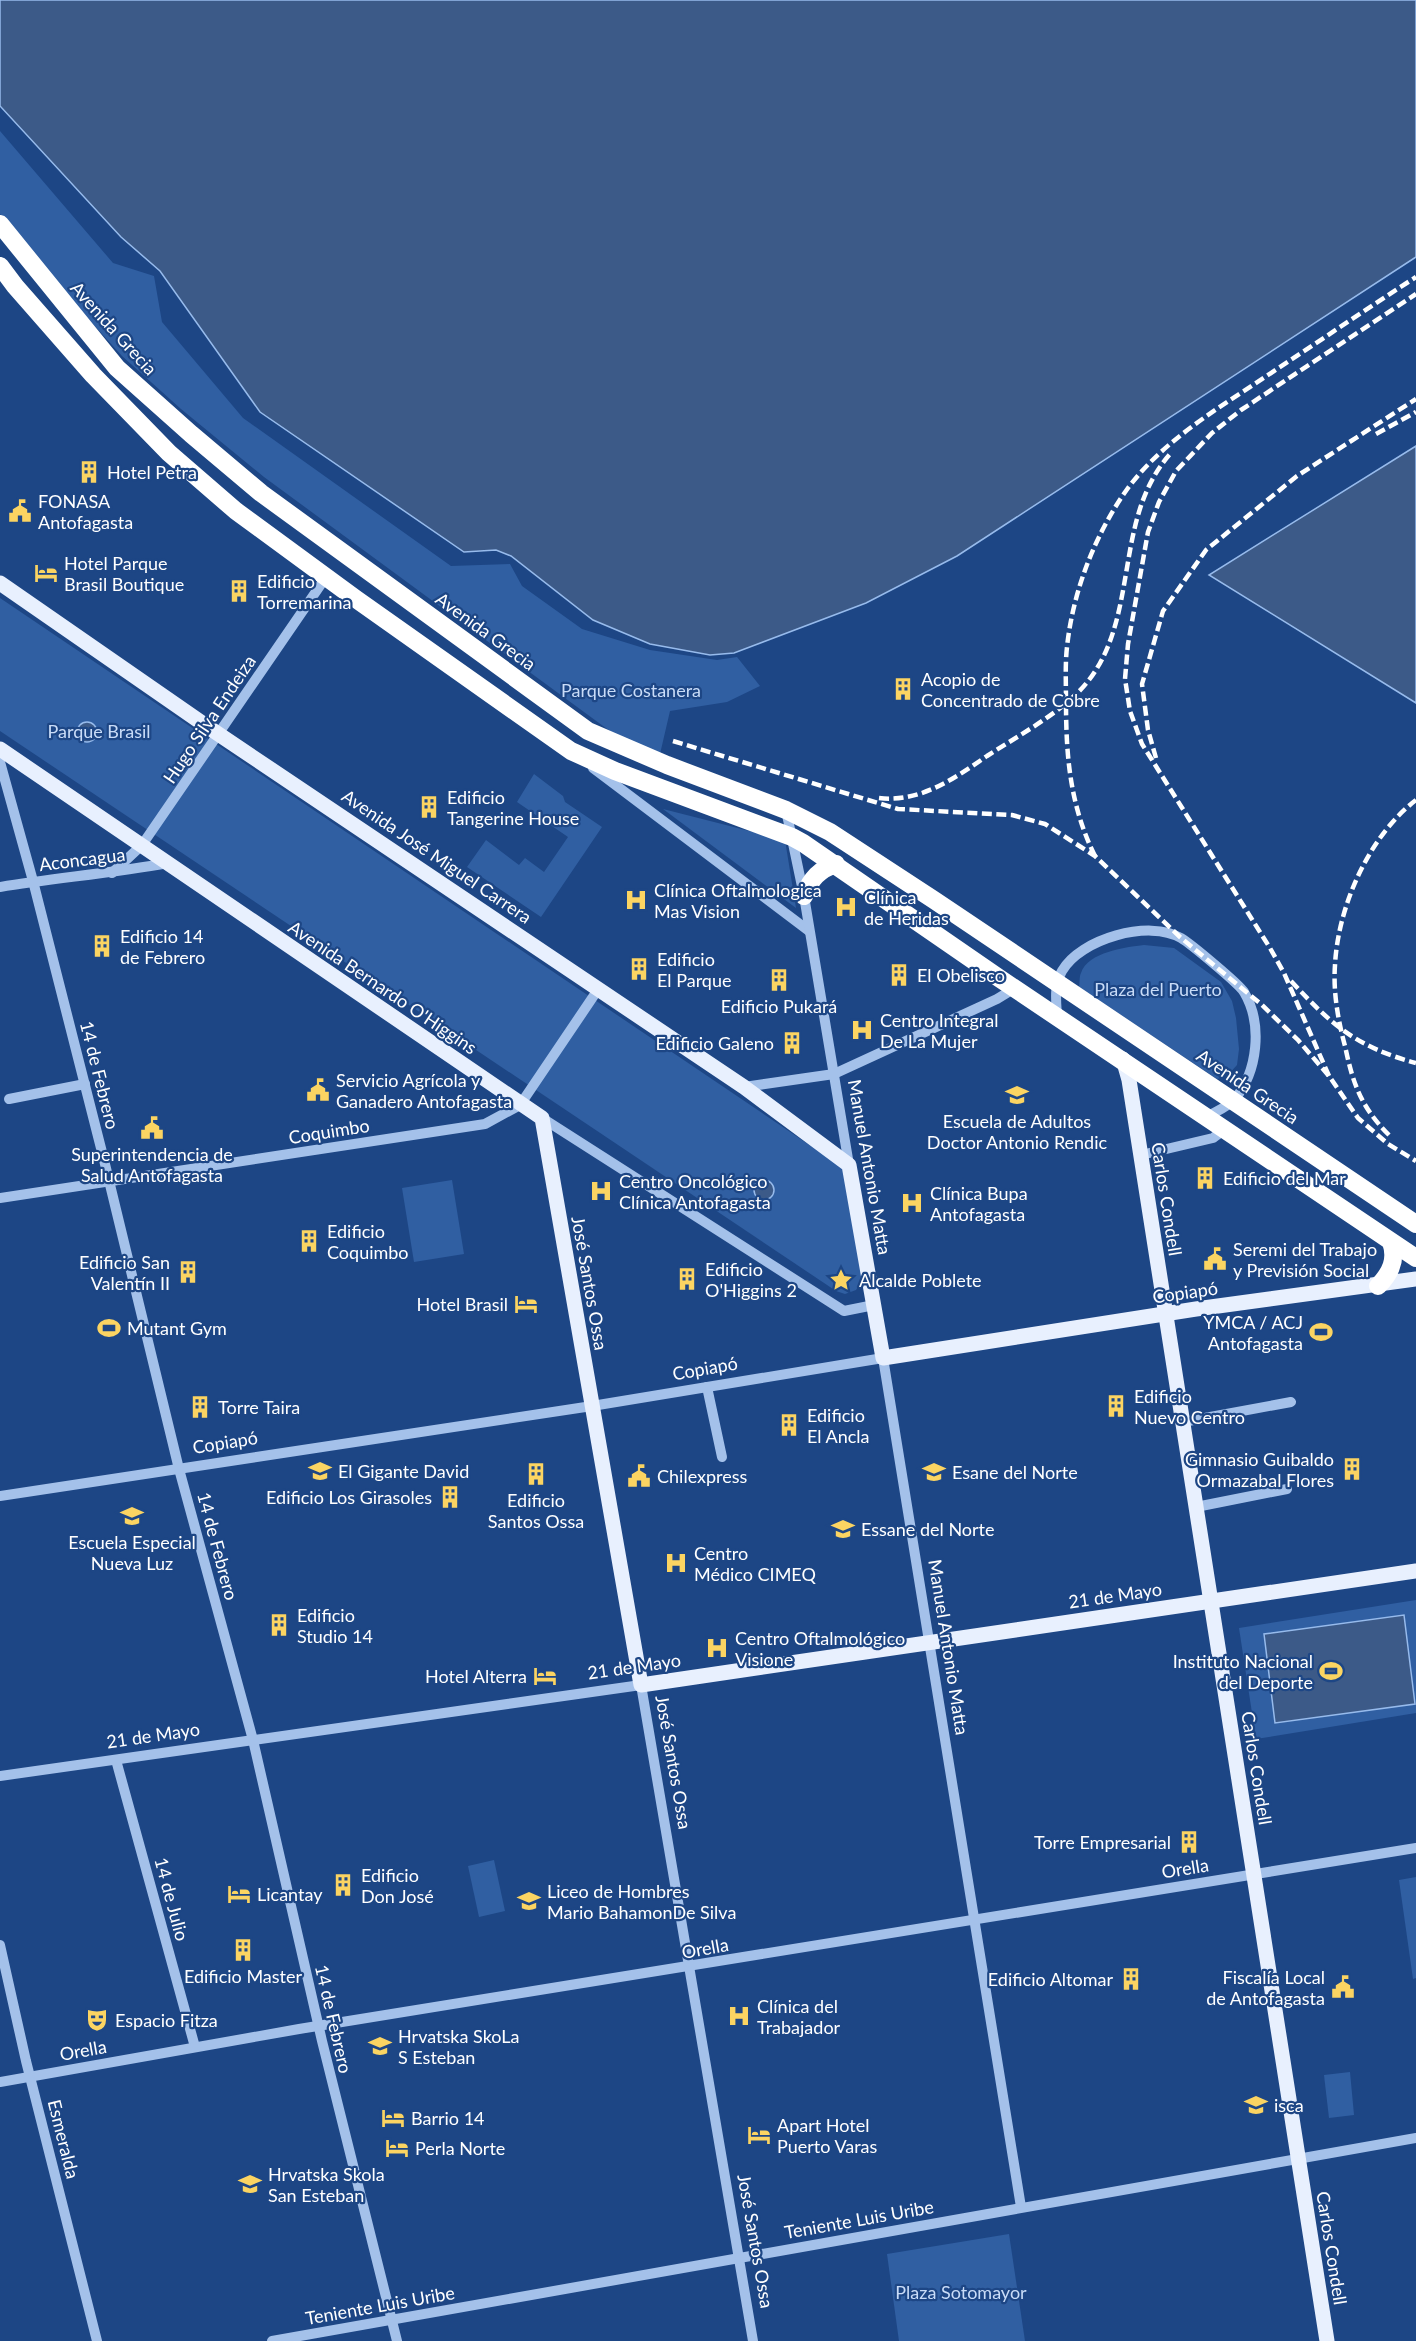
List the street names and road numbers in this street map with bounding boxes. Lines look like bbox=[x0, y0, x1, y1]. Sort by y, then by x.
street label: Avenida Grecia bbox=[66, 277, 162, 379]
street label: Avenida Grecia bbox=[432, 587, 540, 675]
street label: Hugo Silva Endeiza bbox=[158, 651, 260, 787]
street label: Avenida José Miguel Carrera bbox=[338, 784, 536, 928]
street label: Aconcagua bbox=[38, 843, 126, 875]
street label: Avenida Bernardo O'Higgins bbox=[285, 916, 482, 1058]
street label: 14 de Febrero bbox=[76, 1019, 124, 1131]
street label: Avenida Grecia bbox=[1193, 1044, 1303, 1128]
street label: Manuel Antonio Matta bbox=[844, 1078, 896, 1256]
street label: Coquimbo bbox=[287, 1114, 371, 1148]
street label: Carlos Condell bbox=[1147, 1141, 1187, 1257]
street label: José Santos Ossa bbox=[567, 1214, 613, 1352]
street label: Copiapó bbox=[1151, 1277, 1219, 1307]
street label: Copiapó bbox=[671, 1351, 739, 1385]
street label: Copiapó bbox=[191, 1426, 259, 1458]
street label: 14 de Febrero bbox=[193, 1490, 243, 1602]
street label: Manuel Antonio Matta bbox=[924, 1558, 974, 1736]
street label: 21 de Mayo bbox=[1067, 1578, 1163, 1612]
street label: 21 de Mayo bbox=[586, 1649, 682, 1683]
street label: José Santos Ossa bbox=[651, 1693, 697, 1831]
street label: Carlos Condell bbox=[1237, 1710, 1277, 1826]
street label: 21 de Mayo bbox=[105, 1718, 201, 1752]
street label: Orella bbox=[1160, 1853, 1210, 1883]
street label: 14 de Julio bbox=[150, 1855, 194, 1943]
street label: Orella bbox=[680, 1933, 730, 1963]
street label: 14 de Febrero bbox=[311, 1963, 357, 2075]
street label: Orella bbox=[58, 2035, 108, 2065]
street label: Esmeralda bbox=[44, 2097, 84, 2181]
street label: José Santos Ossa bbox=[733, 2172, 779, 2310]
street label: Carlos Condell bbox=[1312, 2190, 1352, 2306]
street label: Teniente Luis Uribe bbox=[783, 2195, 935, 2243]
street label: Teniente Luis Uribe bbox=[304, 2281, 456, 2329]

